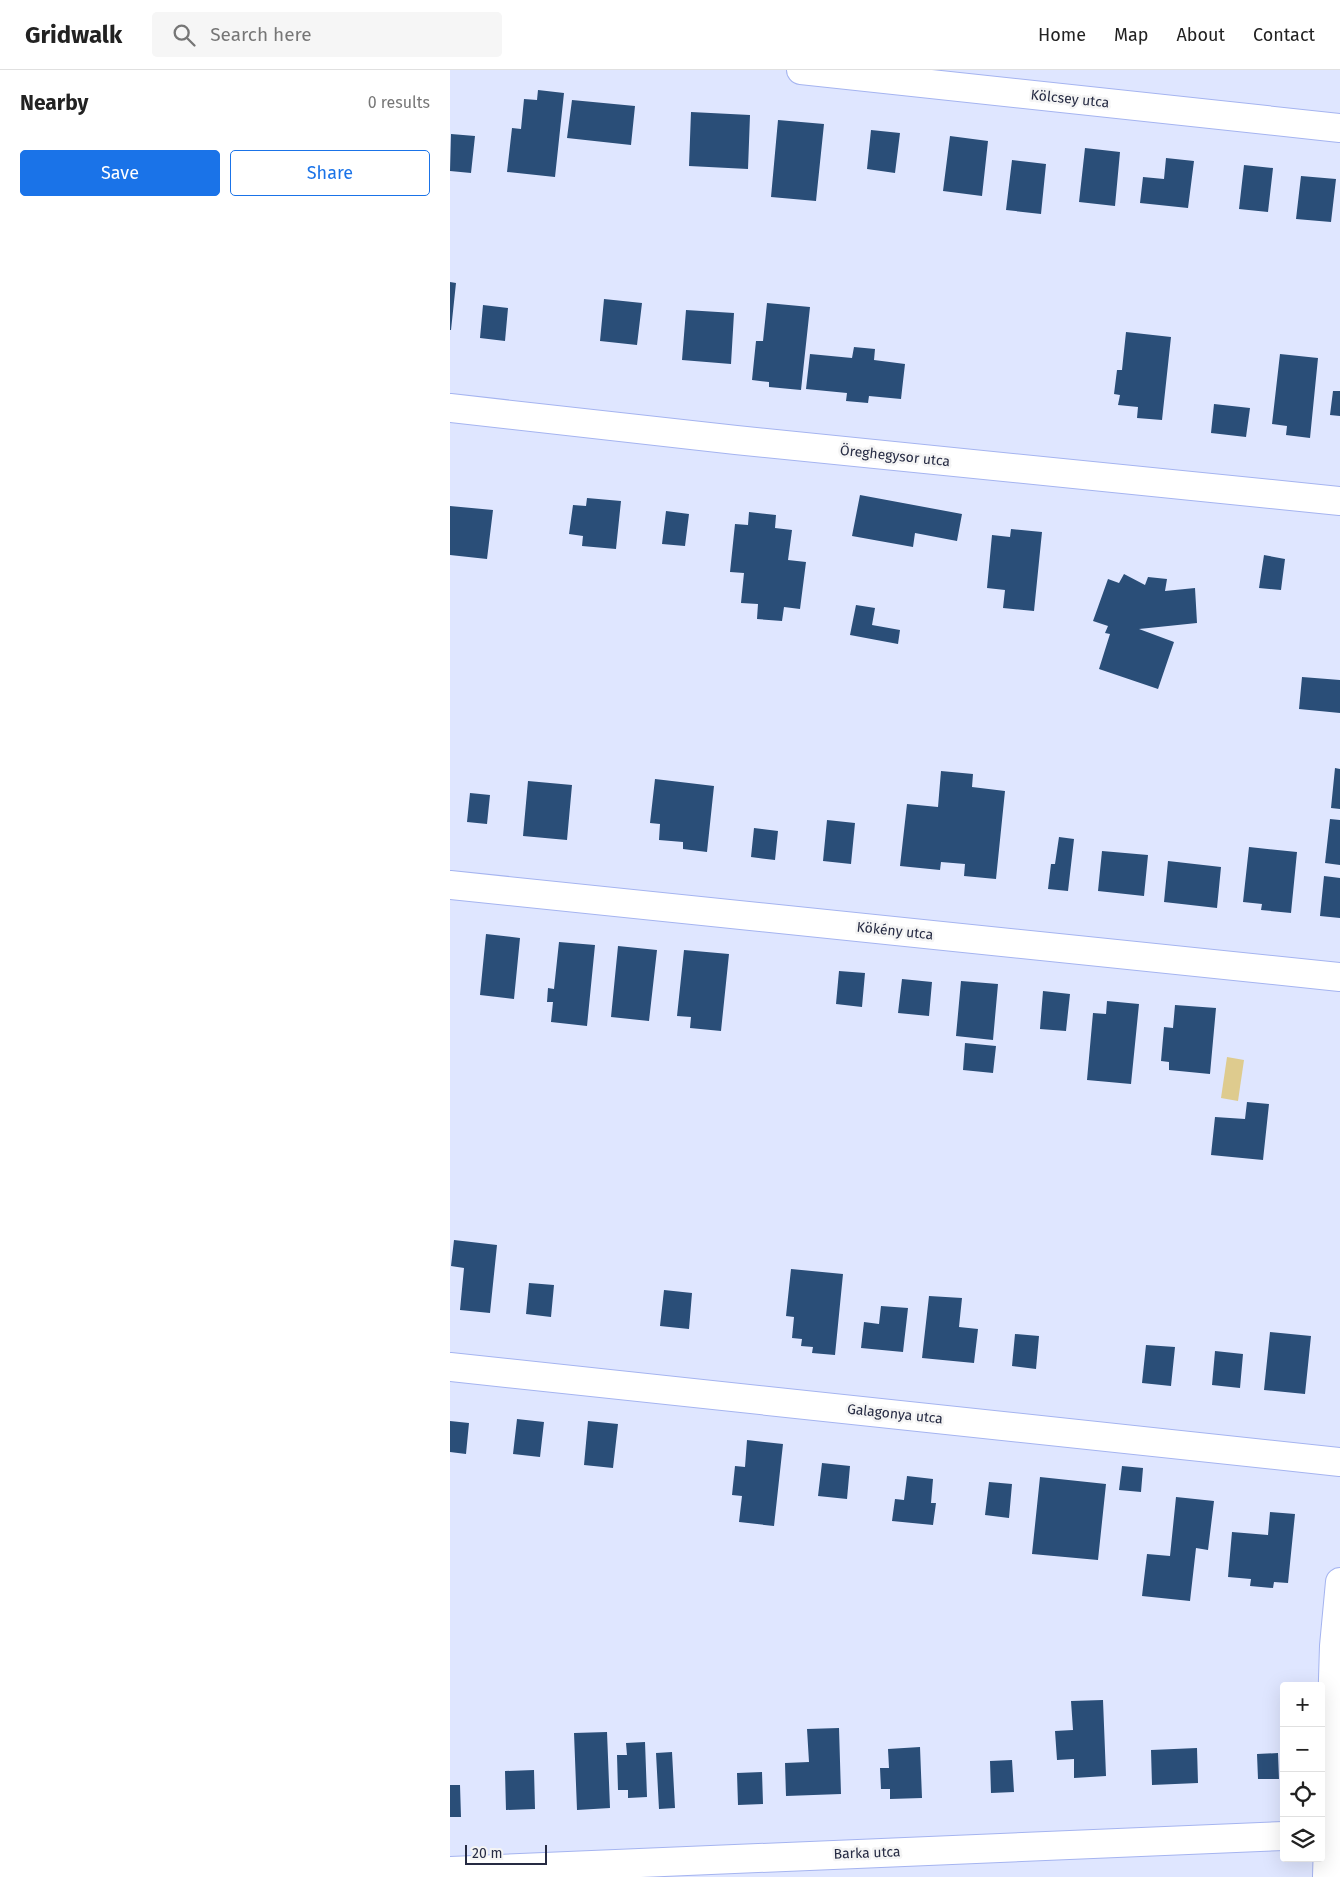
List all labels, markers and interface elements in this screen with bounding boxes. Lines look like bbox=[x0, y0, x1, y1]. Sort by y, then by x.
search box bbox=[152, 12, 502, 57]
text: Gridwalk bbox=[25, 21, 122, 49]
icon: search bbox=[170, 21, 198, 49]
text: Search here bbox=[210, 23, 312, 46]
text: Home bbox=[1038, 24, 1086, 46]
text: Map bbox=[1114, 24, 1148, 46]
text: About bbox=[1176, 24, 1225, 46]
text: Contact bbox=[1253, 24, 1315, 46]
street label: Kölcsey utca bbox=[1030, 86, 1110, 112]
text: Nearby bbox=[20, 90, 88, 116]
text: 0 results bbox=[368, 93, 430, 112]
button: Save bbox=[20, 150, 220, 196]
button: Share bbox=[230, 150, 430, 196]
street label: Öreghegysor utca bbox=[839, 441, 951, 470]
street label: Kökény utca bbox=[856, 919, 934, 943]
street label: Galagonya utca bbox=[846, 1401, 944, 1427]
map controls bbox=[1280, 1682, 1325, 1862]
button: + bbox=[1280, 1682, 1325, 1727]
button: − bbox=[1280, 1727, 1325, 1772]
button: locate bbox=[1280, 1772, 1325, 1817]
button: layers bbox=[1280, 1817, 1325, 1862]
scale bar bbox=[465, 1842, 548, 1865]
street label: Barka utca bbox=[833, 1843, 901, 1863]
text: 20 m bbox=[472, 1845, 502, 1862]

